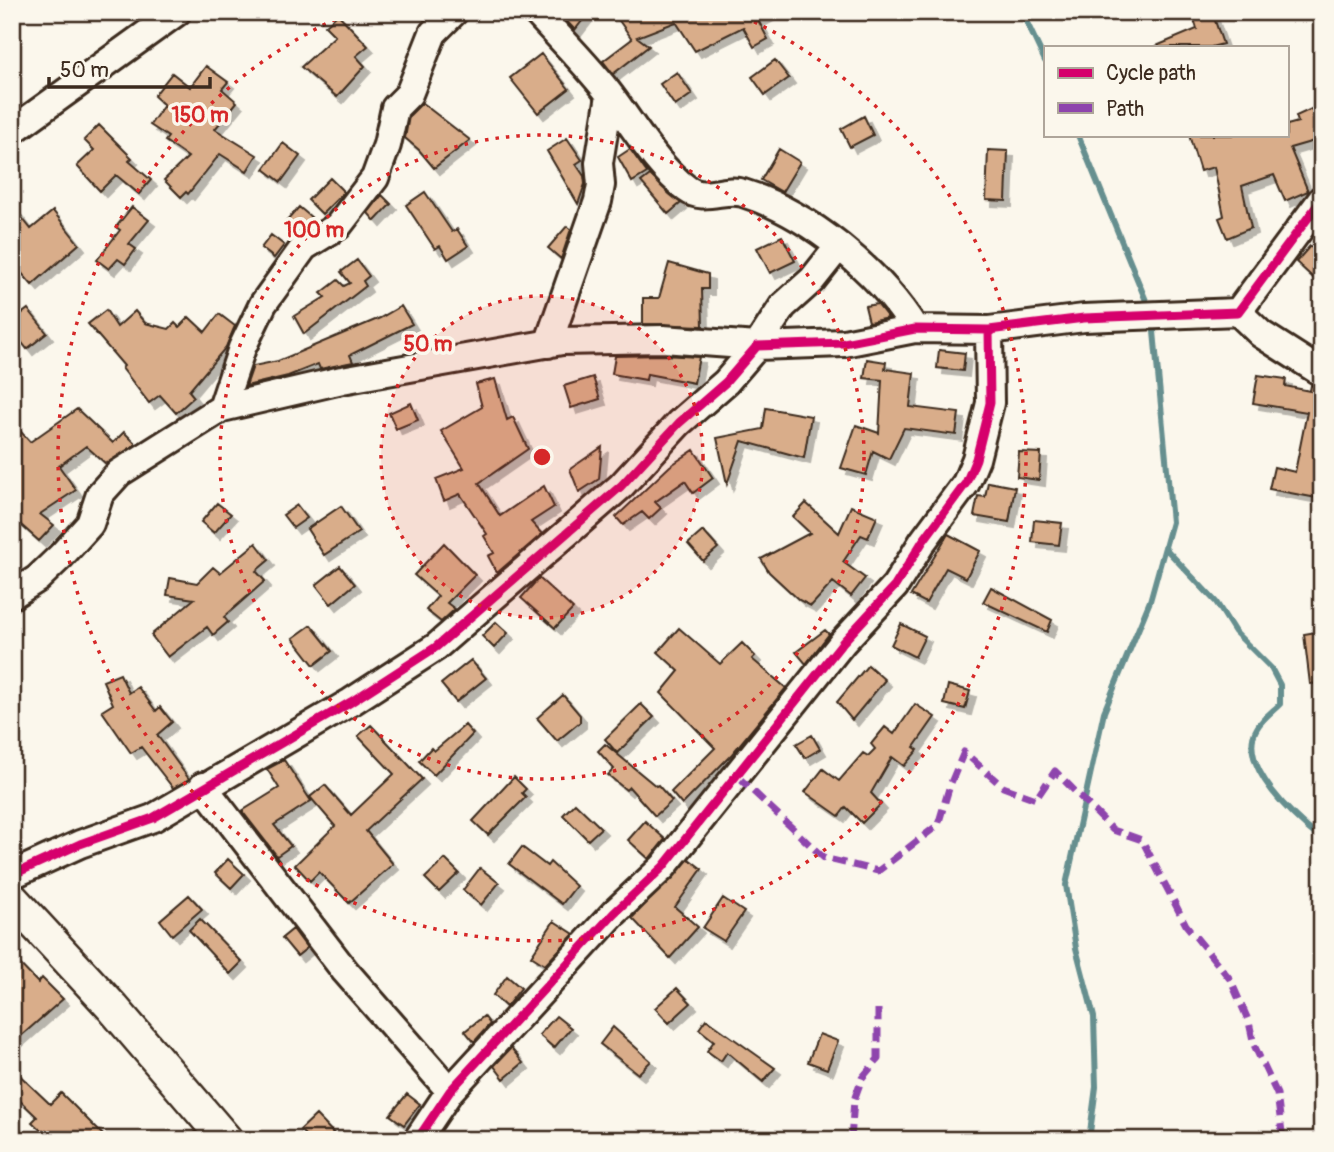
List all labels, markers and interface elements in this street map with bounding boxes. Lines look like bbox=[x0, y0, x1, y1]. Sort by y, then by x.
scale bar bbox=[49, 46, 210, 90]
legend bbox=[1044, 46, 1288, 136]
text: 50 m bbox=[60, 57, 109, 84]
text: Cycle path bbox=[1106, 60, 1196, 87]
text: Path bbox=[1106, 96, 1144, 123]
text: 150 m bbox=[171, 102, 229, 129]
text: 100 m bbox=[284, 217, 344, 244]
text: 50 m bbox=[404, 331, 453, 358]
centre of rings bbox=[530, 445, 554, 469]

